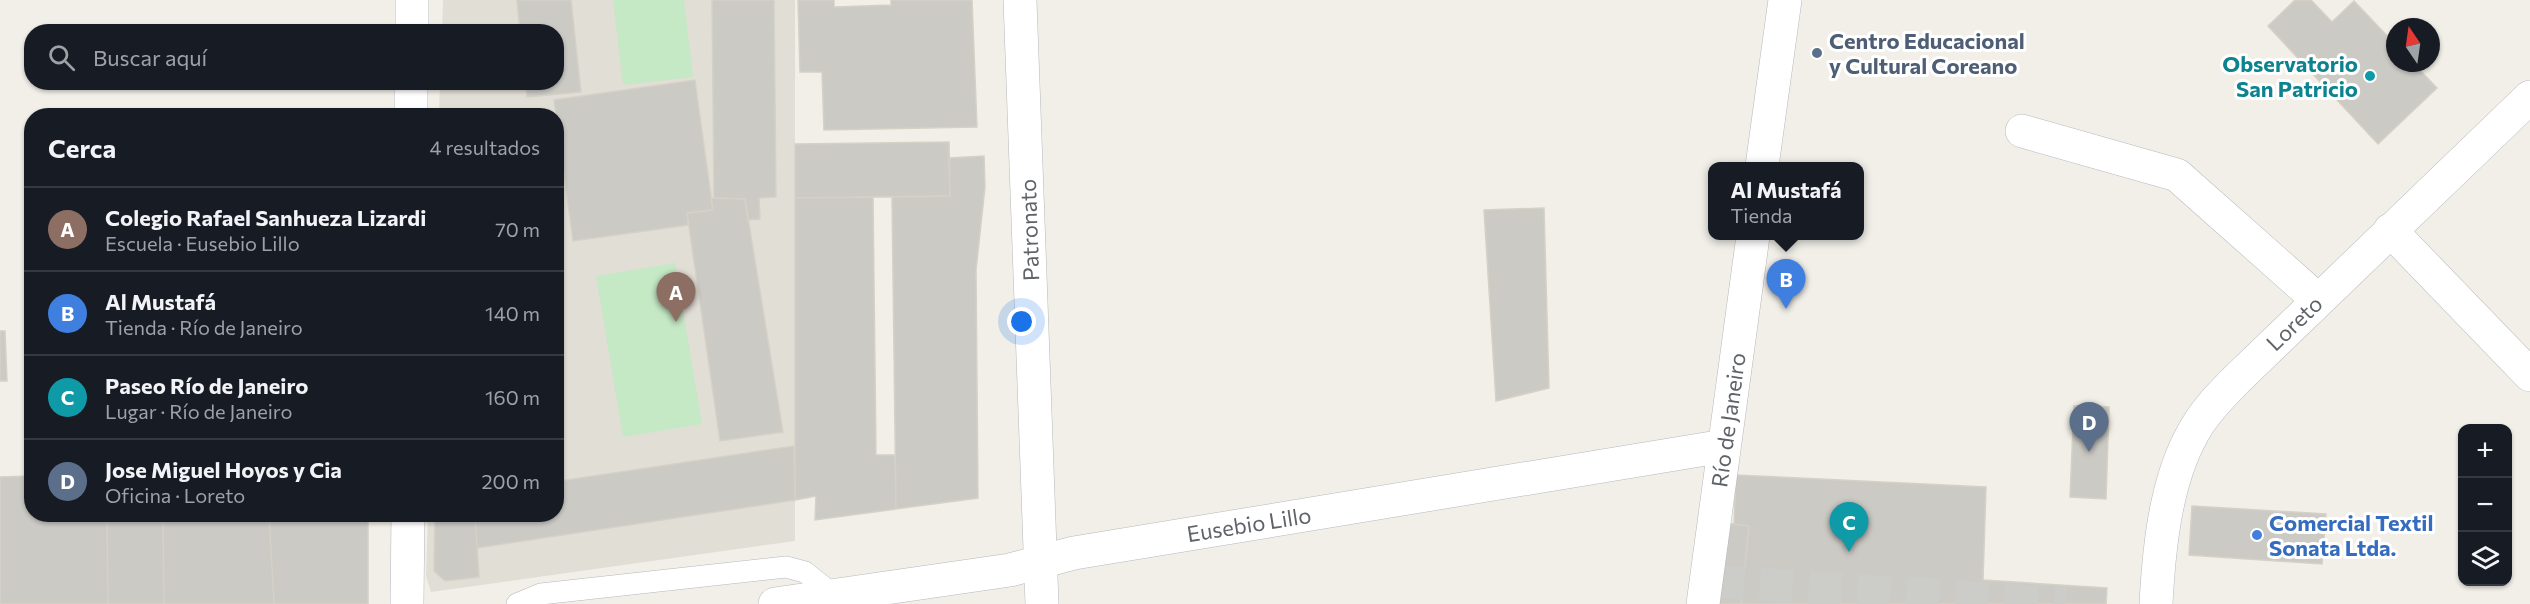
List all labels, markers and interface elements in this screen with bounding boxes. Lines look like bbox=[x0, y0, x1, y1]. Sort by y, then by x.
north arrow bbox=[2386, 18, 2440, 72]
search box bbox=[24, 24, 564, 90]
place label: Centro Educacional y Cultural Coreano bbox=[1829, 27, 2025, 79]
icon: search bbox=[45, 41, 78, 74]
text: Buscar aquí bbox=[93, 44, 207, 71]
marker: Centro Educacional y Cultural Coreano bbox=[1810, 46, 1824, 60]
place label: Observatorio San Patricio bbox=[2222, 50, 2358, 102]
marker: Observatorio San Patricio bbox=[2363, 69, 2377, 83]
text: Cerca bbox=[48, 132, 116, 163]
text: 4 resultados bbox=[430, 135, 540, 159]
popup bbox=[1708, 162, 1864, 240]
text: Al Mustafá bbox=[1731, 176, 1841, 203]
street label: Patronato bbox=[1014, 179, 1044, 281]
text: Tienda bbox=[1731, 203, 1793, 227]
text: Colegio Rafael Sanhueza Lizardi bbox=[105, 204, 426, 231]
text: A bbox=[60, 217, 75, 241]
text: 70 m bbox=[495, 217, 540, 241]
text: Escuela · Eusebio Lillo bbox=[105, 231, 300, 255]
pin: B bbox=[1766, 260, 1806, 309]
pin: A bbox=[656, 272, 696, 322]
text: Al Mustafá bbox=[105, 288, 216, 315]
street label: Loreto bbox=[2260, 290, 2328, 356]
text: B bbox=[61, 301, 74, 325]
text: 140 m bbox=[485, 301, 540, 325]
your location bbox=[1007, 307, 1036, 336]
text: Tienda · Río de Janeiro bbox=[105, 315, 303, 339]
street label: Río de Janeiro bbox=[1705, 351, 1751, 489]
text: Paseo Río de Janeiro bbox=[105, 372, 308, 399]
text: C bbox=[61, 385, 74, 409]
text: 160 m bbox=[485, 385, 540, 409]
text: Lugar · Río de Janeiro bbox=[105, 399, 292, 423]
pin: D bbox=[2070, 402, 2108, 452]
map controls bbox=[2458, 424, 2512, 586]
button: + bbox=[2458, 424, 2512, 478]
text: Jose Miguel Hoyos y Cia bbox=[105, 456, 342, 483]
text: D bbox=[60, 469, 75, 493]
text: 200 m bbox=[482, 469, 540, 493]
button: − bbox=[2458, 478, 2512, 532]
text: Oficina · Loreto bbox=[105, 483, 245, 507]
street label: Eusebio Lillo bbox=[1185, 501, 1313, 547]
pin: C bbox=[1830, 502, 1868, 552]
place label: Comercial Textil Sonata Ltda. bbox=[2269, 509, 2433, 561]
marker: Comercial Textil Sonata Ltda. bbox=[2250, 528, 2264, 542]
button: layers bbox=[2458, 532, 2512, 586]

